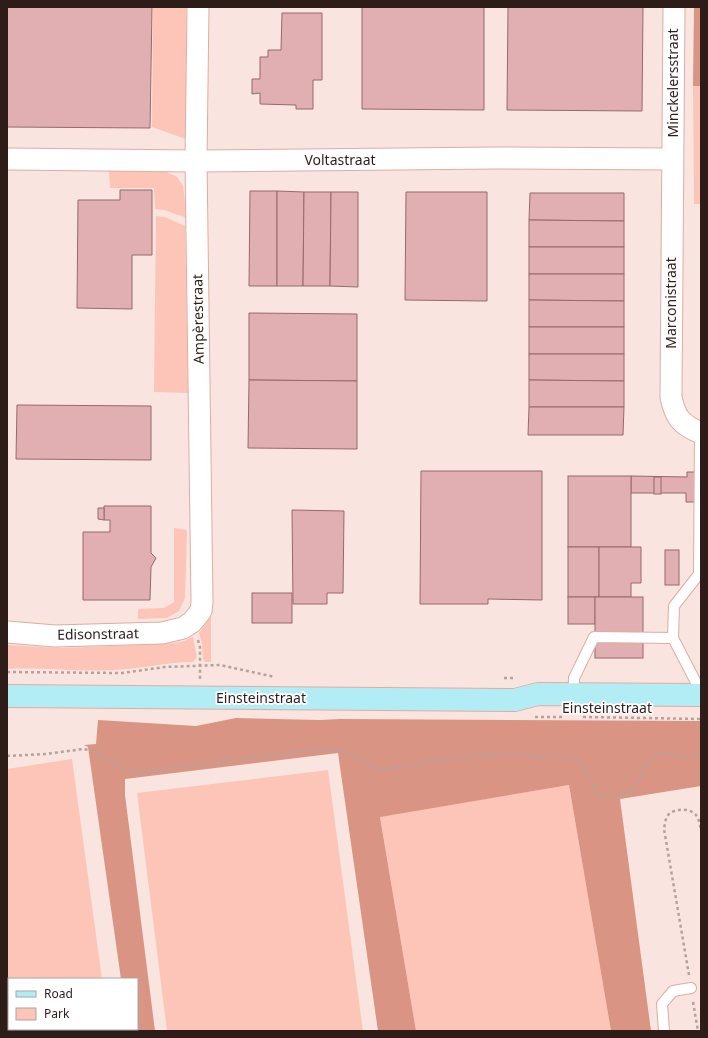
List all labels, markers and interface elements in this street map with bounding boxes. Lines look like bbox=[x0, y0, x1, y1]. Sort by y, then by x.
street label: Minckelersstraat bbox=[663, 28, 682, 138]
street label: Voltastraat bbox=[304, 150, 376, 169]
street label: Marconistraat bbox=[661, 257, 680, 349]
street label: Ampèrestraat bbox=[187, 274, 208, 364]
street label: Edisonstraat bbox=[57, 623, 139, 644]
street label: Einsteinstraat bbox=[216, 688, 306, 707]
street label: Einsteinstraat bbox=[562, 698, 652, 717]
legend bbox=[8, 978, 138, 1030]
text: Road bbox=[44, 985, 73, 1002]
text: Park bbox=[44, 1005, 70, 1022]

